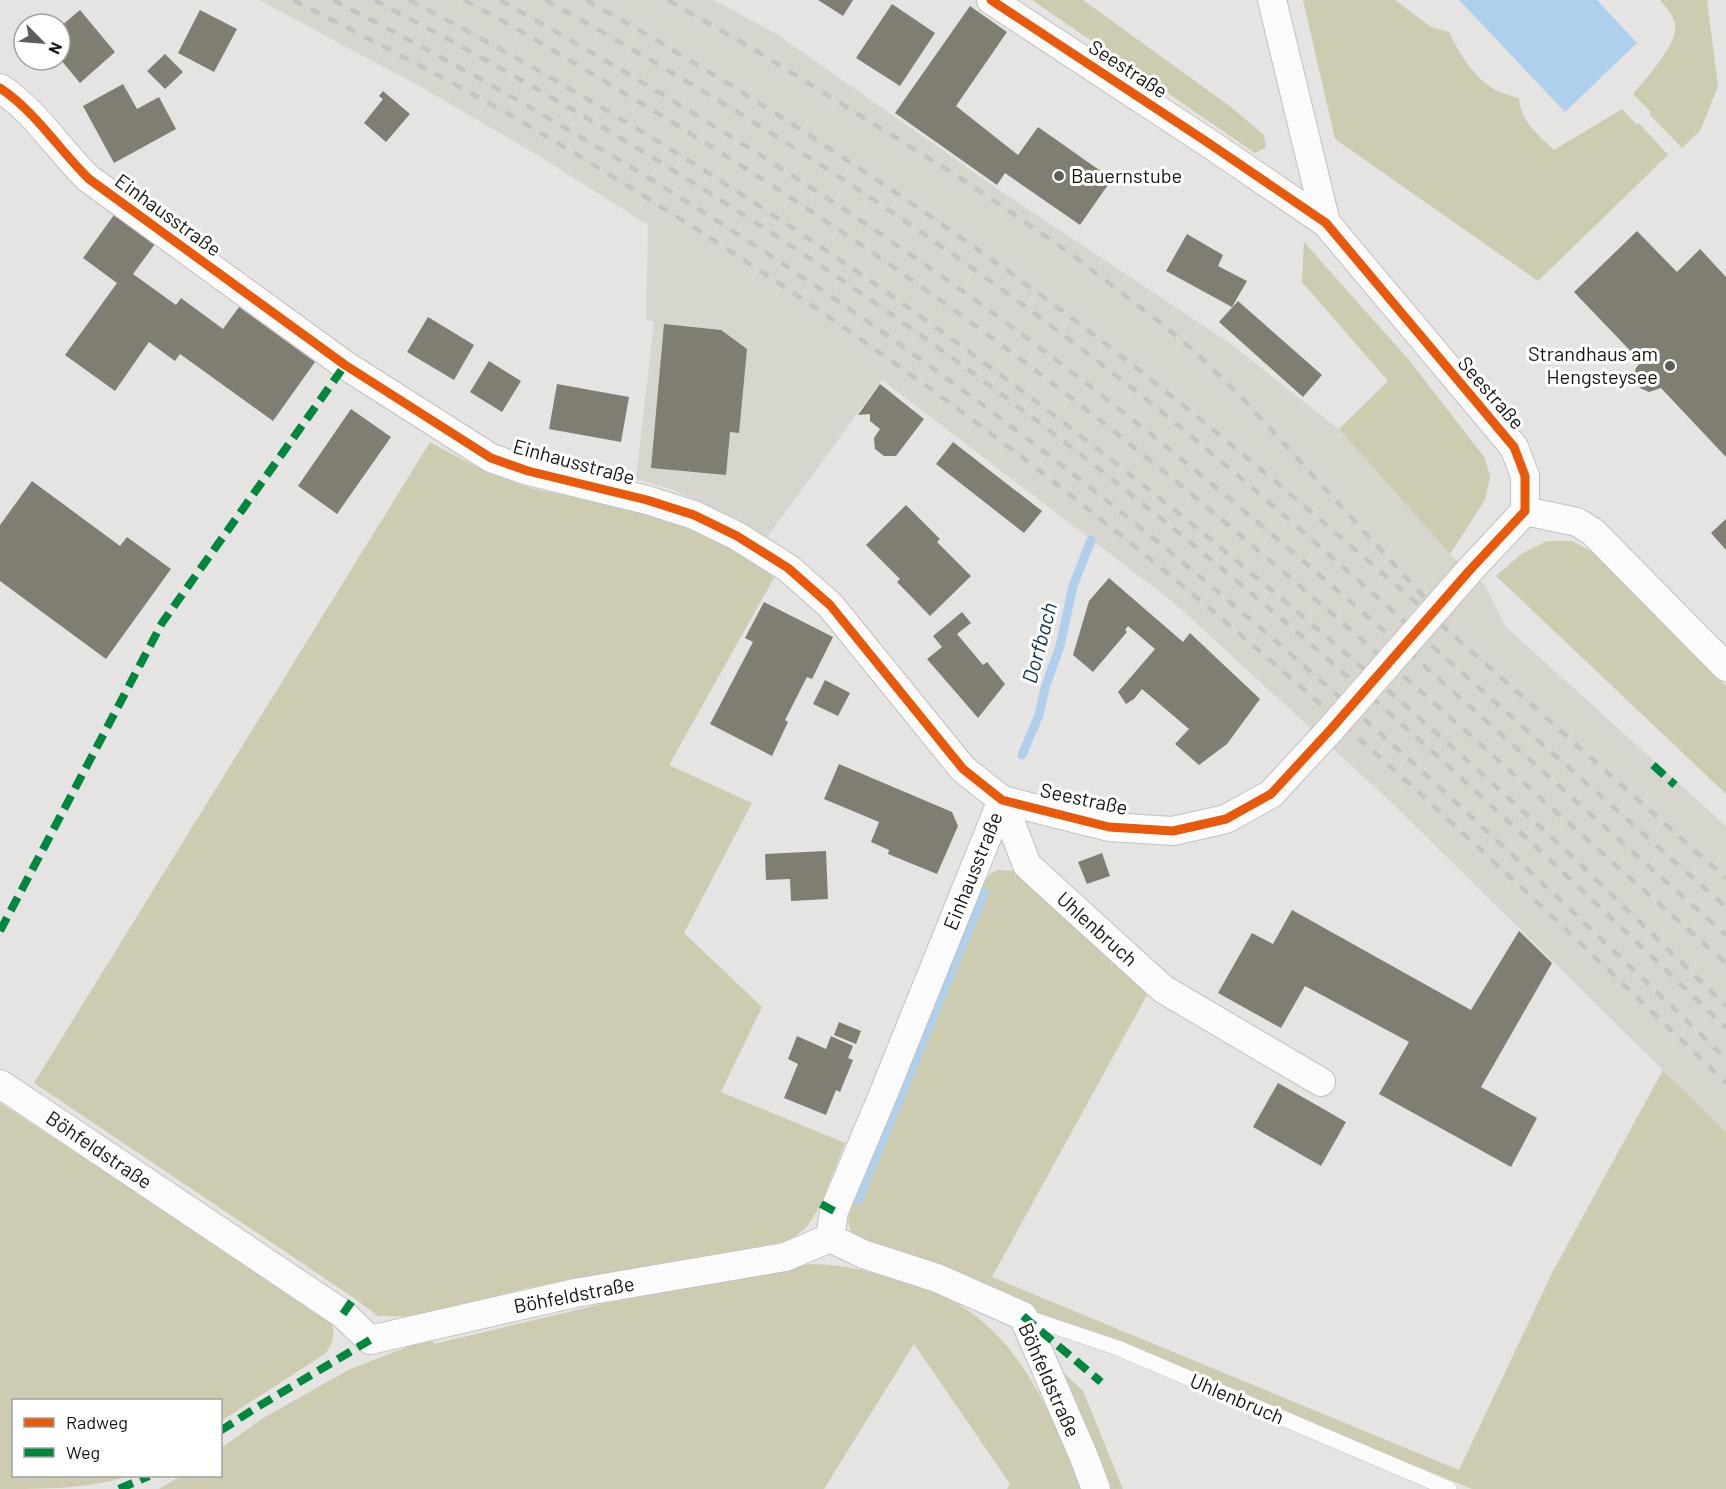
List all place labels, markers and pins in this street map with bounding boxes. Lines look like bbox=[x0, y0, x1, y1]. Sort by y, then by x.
place label: Bauernstube bbox=[1071, 163, 1182, 187]
marker: Bauernstube bbox=[1052, 169, 1066, 183]
place label: Strandhaus am Hengsteysee bbox=[1528, 341, 1658, 388]
marker: Strandhaus am Hengsteysee bbox=[1663, 359, 1677, 373]

